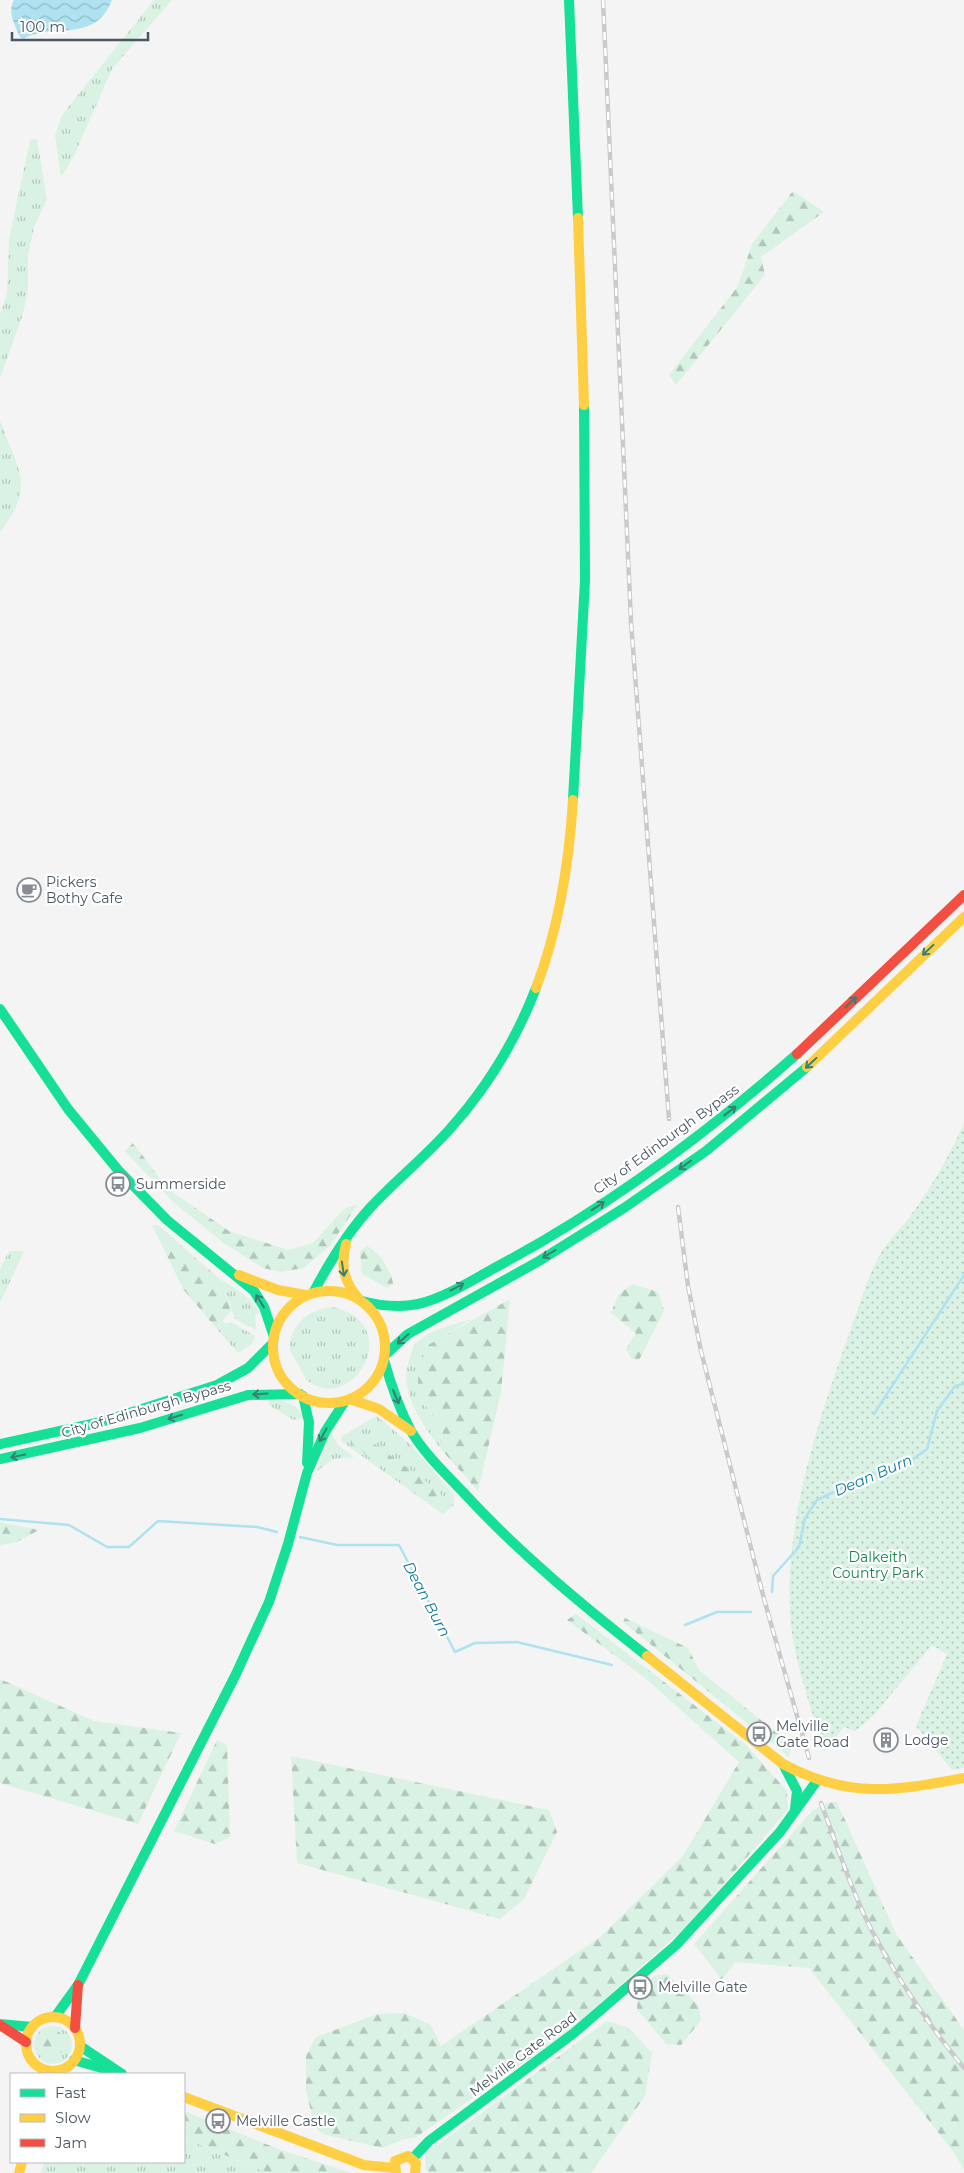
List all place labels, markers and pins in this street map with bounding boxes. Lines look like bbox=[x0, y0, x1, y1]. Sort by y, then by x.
place label: Pickers Bothy Cafe bbox=[46, 873, 123, 907]
cafe icon: Pickers Bothy Cafe bbox=[16, 877, 42, 903]
bus stop icon: Summerside bbox=[105, 1171, 131, 1197]
place label: Summerside bbox=[136, 1175, 226, 1193]
place label: Melville Gate Road bbox=[776, 1717, 849, 1751]
bus stop icon: Melville Gate Road bbox=[746, 1721, 772, 1747]
building icon: Lodge bbox=[873, 1727, 899, 1753]
place label: Lodge bbox=[904, 1731, 948, 1749]
bus stop icon: Melville Gate bbox=[627, 1974, 653, 2000]
place label: Melville Gate bbox=[658, 1978, 748, 1996]
bus stop icon: Melville Castle bbox=[205, 2108, 231, 2134]
place label: Melville Castle bbox=[236, 2112, 335, 2130]

